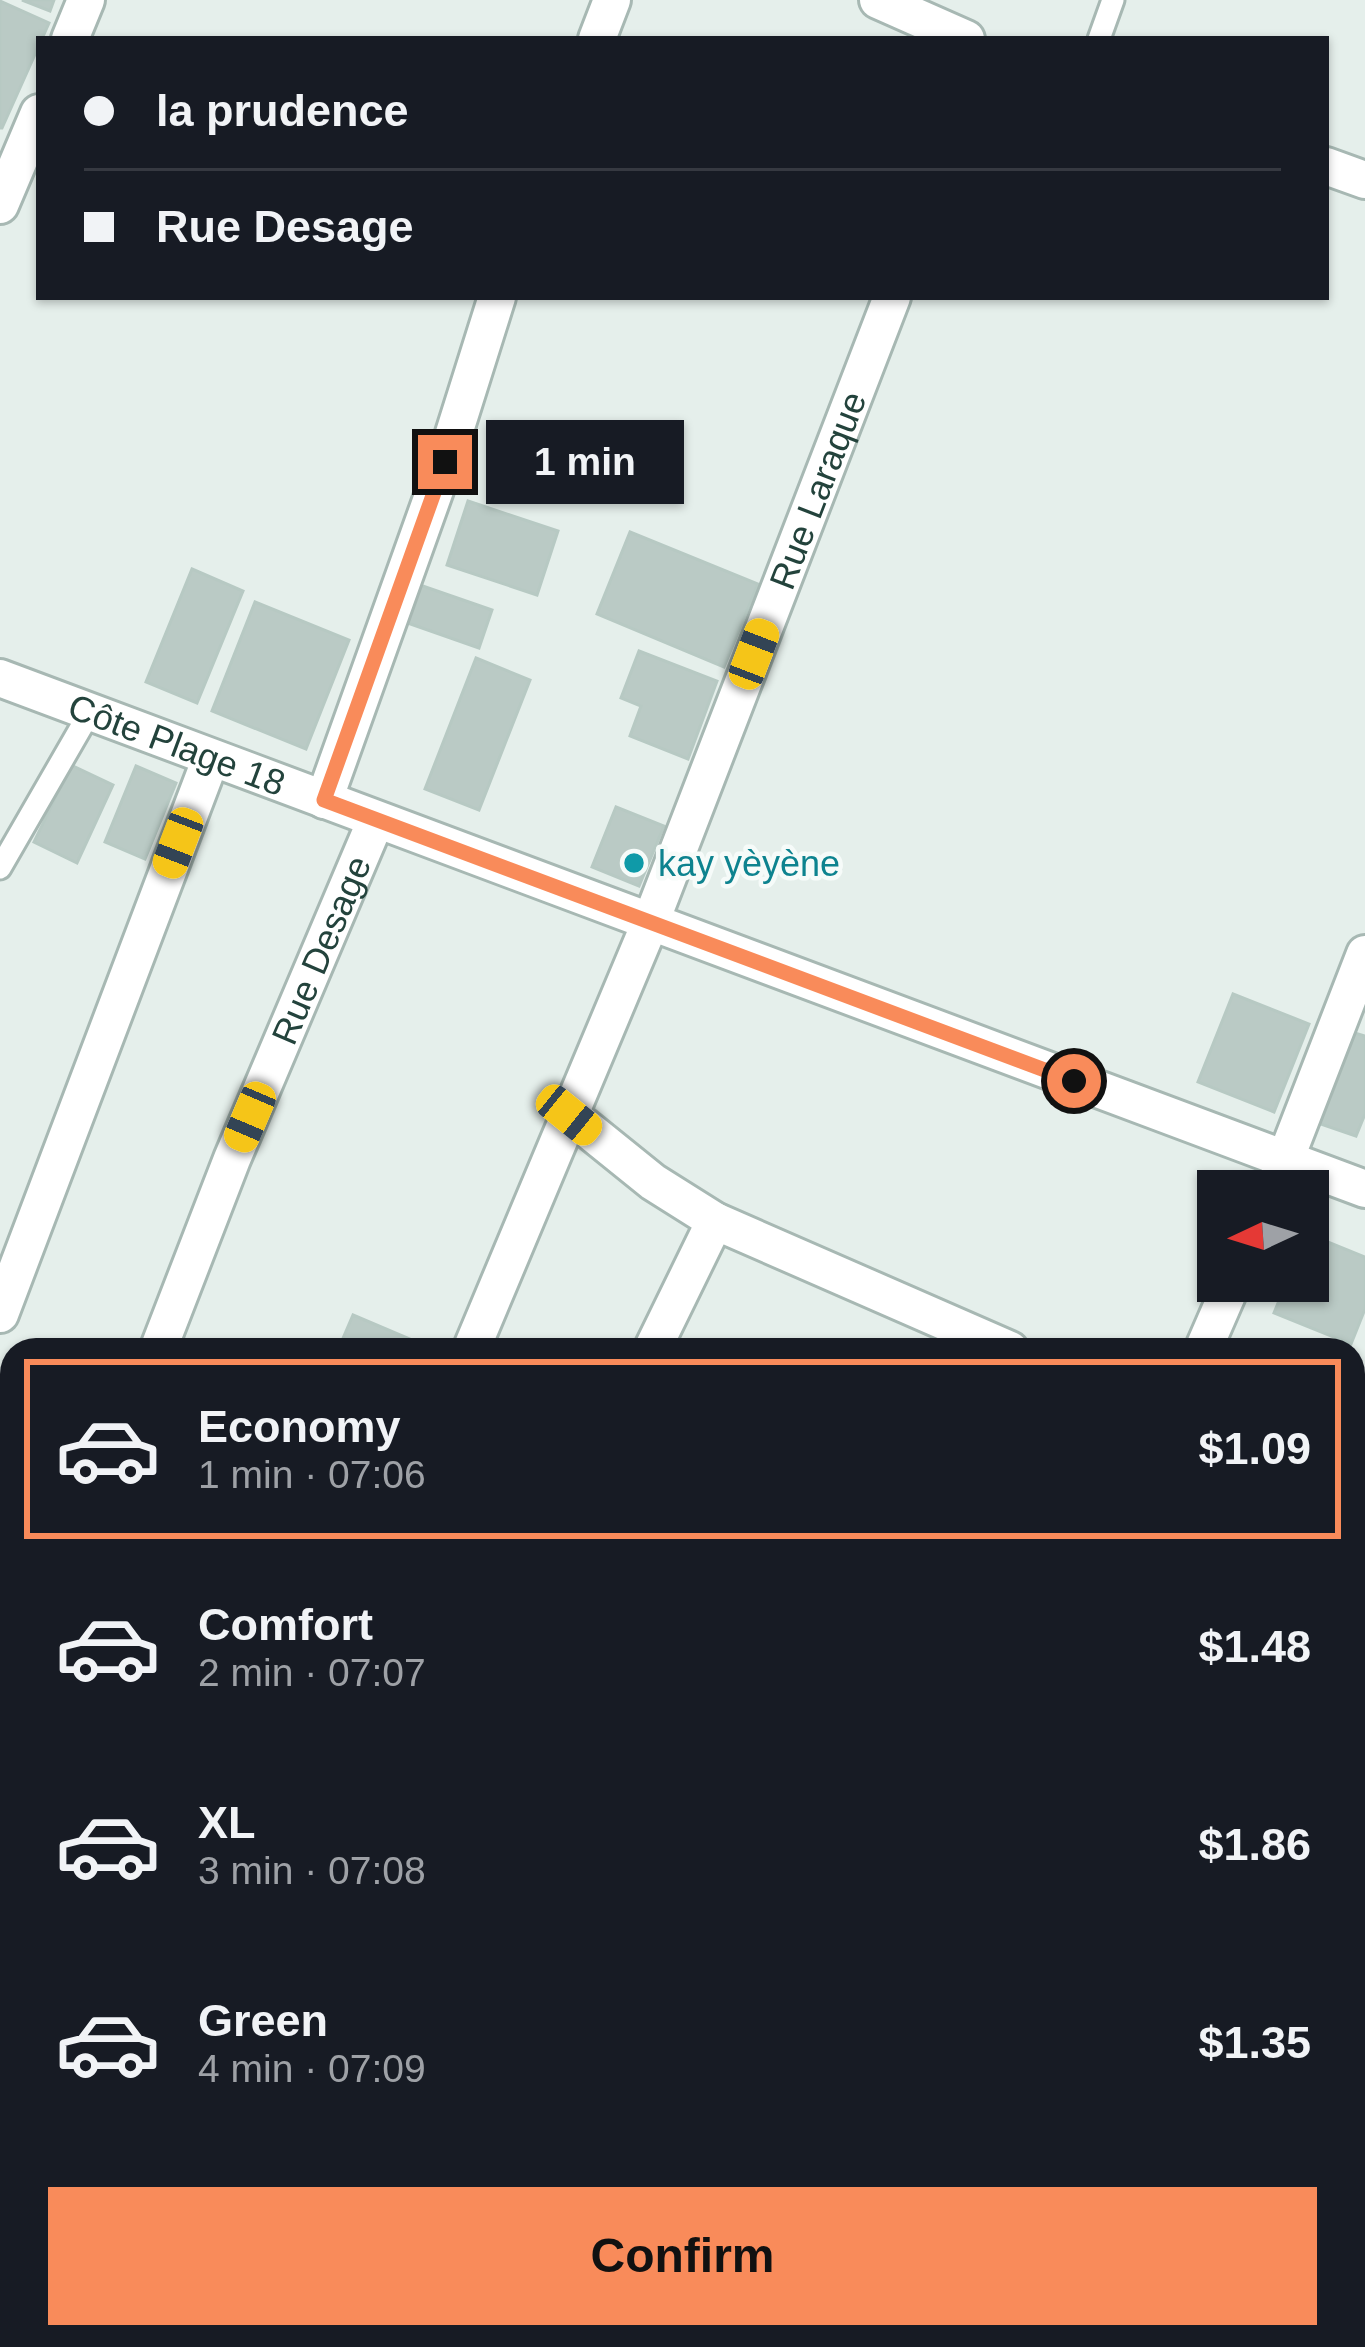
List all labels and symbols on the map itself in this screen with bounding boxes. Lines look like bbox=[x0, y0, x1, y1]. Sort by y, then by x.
street label: Rue Laraque bbox=[761, 386, 874, 595]
callout: 1 min bbox=[487, 420, 685, 504]
route end bbox=[418, 435, 472, 489]
car bbox=[724, 614, 784, 694]
street label: Côte Plage 18 bbox=[63, 685, 291, 803]
car bbox=[148, 803, 208, 883]
place label: kay yèyène bbox=[658, 843, 840, 884]
street label: Rue Desage bbox=[263, 850, 379, 1050]
marker: kay yèyène bbox=[621, 850, 647, 876]
route start bbox=[1047, 1054, 1101, 1108]
car bbox=[219, 1077, 281, 1157]
car bbox=[530, 1078, 608, 1152]
north arrow bbox=[1197, 1170, 1329, 1302]

